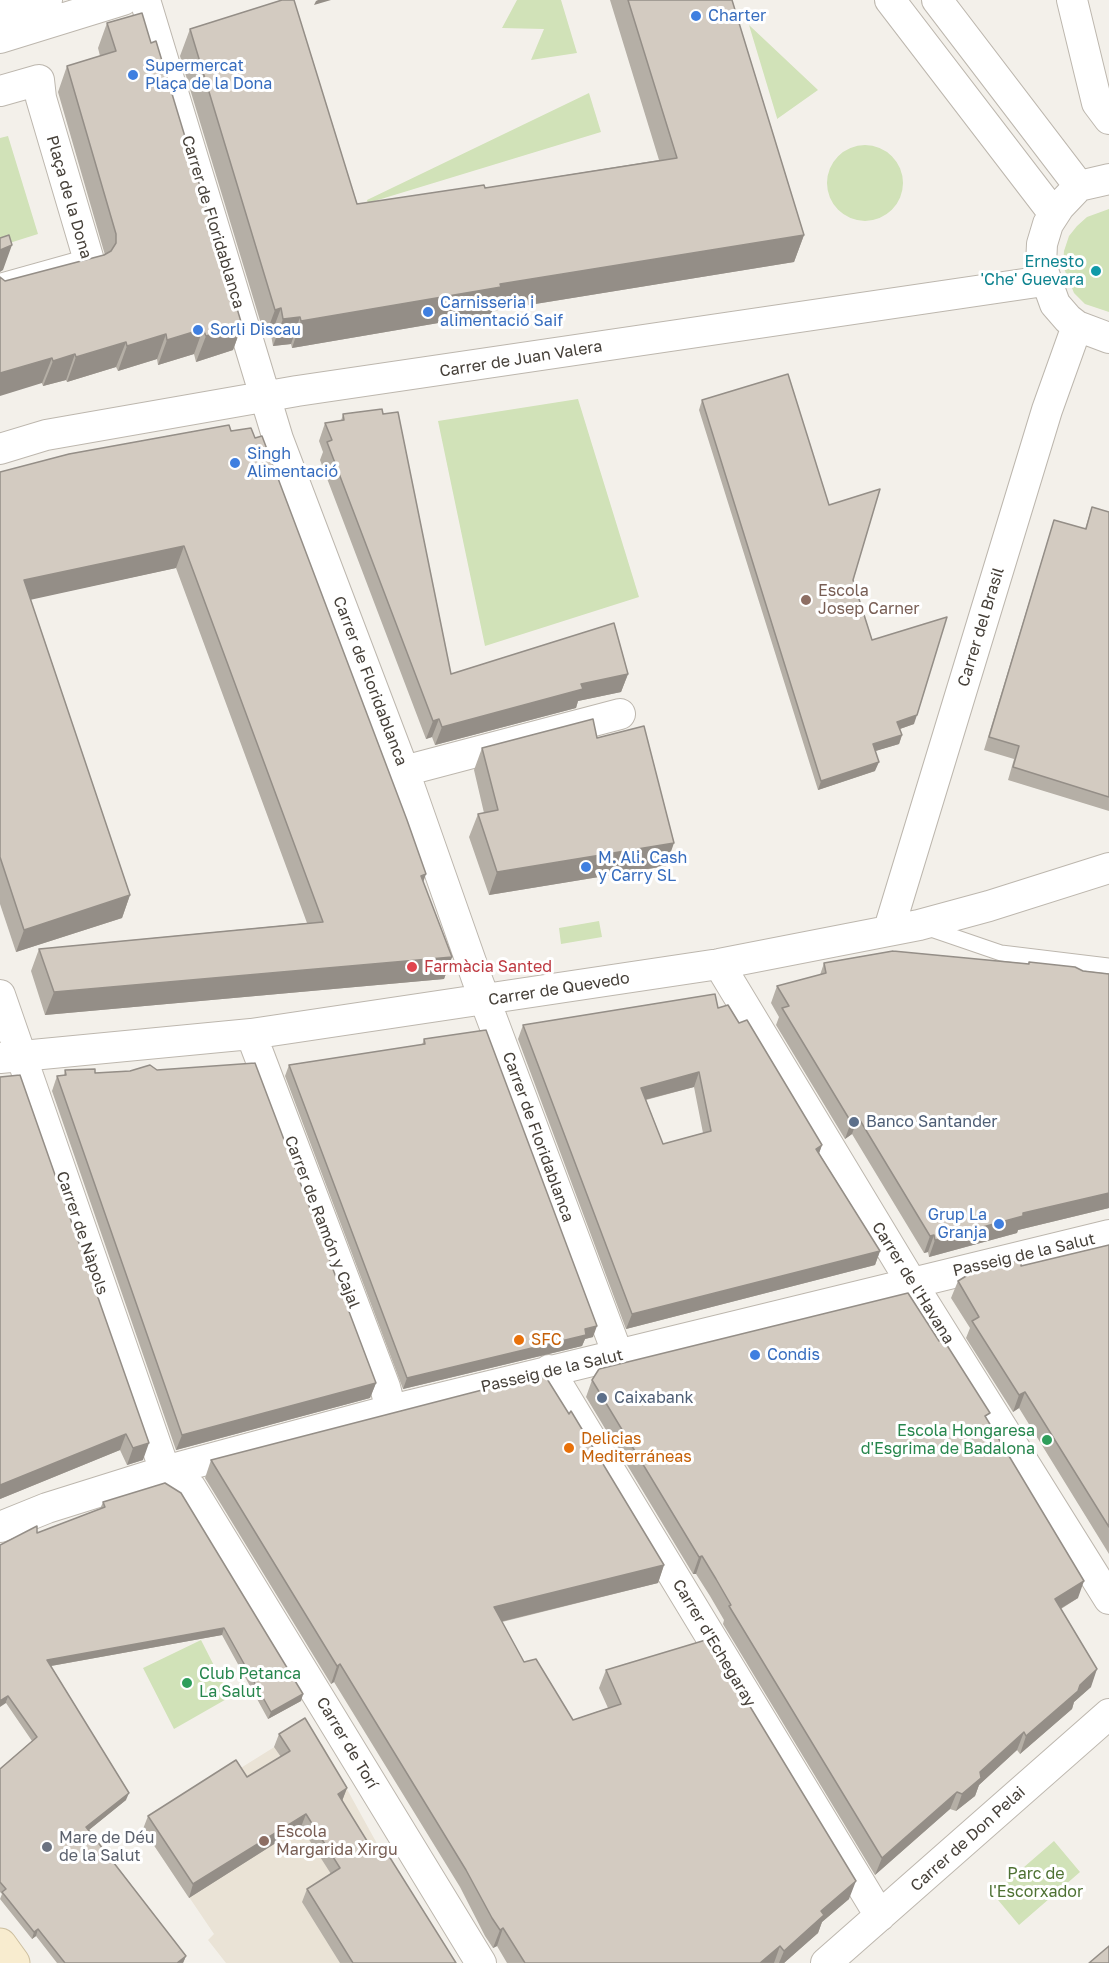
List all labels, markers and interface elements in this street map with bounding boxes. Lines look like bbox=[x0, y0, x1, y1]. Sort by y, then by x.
place label: Charter bbox=[708, 6, 766, 26]
marker: Charter bbox=[689, 9, 703, 23]
place label: Supermercat Plaça de la Dona bbox=[145, 56, 272, 94]
marker: Supermercat Plaça de la Dona bbox=[126, 68, 140, 82]
street label: Plaça de la Dona bbox=[42, 133, 96, 261]
street label: Carrer de Floridablanca bbox=[178, 133, 248, 311]
place label: Ernesto 'Che' Guevara bbox=[981, 252, 1084, 290]
marker: Ernesto 'Che' Guevara bbox=[1089, 264, 1103, 278]
place label: Carnisseria i alimentació Saif bbox=[440, 293, 563, 331]
marker: Carnisseria i alimentació Saif bbox=[421, 305, 435, 319]
place label: Sorli Discau bbox=[210, 320, 301, 340]
marker: Sorli Discau bbox=[191, 323, 205, 337]
street label: Carrer de Juan Valera bbox=[438, 337, 604, 381]
place label: Singh Alimentació bbox=[247, 444, 338, 482]
marker: Singh Alimentació bbox=[228, 456, 242, 470]
street label: Carrer del Brasil bbox=[954, 565, 1008, 689]
place label: Escola Josep Carner bbox=[818, 581, 920, 619]
marker: Escola Josep Carner bbox=[799, 593, 813, 607]
street label: Carrer de Floridablanca bbox=[329, 594, 411, 768]
place label: M. Ali. Cash y Carry SL bbox=[598, 848, 687, 886]
marker: M. Ali. Cash y Carry SL bbox=[579, 860, 593, 874]
place label: Farmàcia Santed bbox=[424, 957, 552, 977]
marker: Farmàcia Santed bbox=[405, 960, 419, 974]
street label: Carrer de Quevedo bbox=[487, 968, 631, 1010]
street label: Carrer de Floridablanca bbox=[498, 1049, 578, 1225]
place label: Banco Santander bbox=[866, 1112, 998, 1132]
marker: Banco Santander bbox=[847, 1115, 861, 1129]
street label: Carrer de Ramón y Cajal bbox=[280, 1133, 364, 1311]
street label: Carrer de Nàpols bbox=[52, 1169, 112, 1297]
place label: Grup La Granja bbox=[928, 1205, 987, 1243]
marker: Grup La Granja bbox=[992, 1217, 1006, 1231]
street label: Carrer de l'Havana bbox=[868, 1218, 958, 1348]
street label: Passeig de la Salut bbox=[951, 1229, 1097, 1281]
place label: SFC bbox=[531, 1330, 562, 1350]
marker: SFC bbox=[512, 1333, 526, 1347]
street label: Passeig de la Salut bbox=[479, 1345, 625, 1397]
place label: Condis bbox=[767, 1345, 820, 1365]
marker: Condis bbox=[748, 1348, 762, 1362]
place label: Caixabank bbox=[614, 1388, 694, 1408]
marker: Caixabank bbox=[595, 1391, 609, 1405]
place label: Escola Hongaresa d'Esgrima de Badalona bbox=[861, 1421, 1035, 1459]
place label: Delicias Mediterráneas bbox=[581, 1429, 692, 1467]
marker: Escola Hongaresa d'Esgrima de Badalona bbox=[1040, 1433, 1054, 1447]
marker: Delicias Mediterráneas bbox=[562, 1441, 576, 1455]
street label: Carrer d'Echegaray bbox=[668, 1576, 760, 1710]
place label: Club Petanca La Salut bbox=[199, 1664, 301, 1702]
marker: Club Petanca La Salut bbox=[180, 1676, 194, 1690]
street label: Carrer de Torí bbox=[312, 1694, 382, 1792]
street label: Carrer de Don Pelai bbox=[907, 1782, 1029, 1896]
place label: Escola Margarida Xirgu bbox=[276, 1822, 398, 1860]
place label: Mare de Déu de la Salut bbox=[59, 1828, 154, 1866]
marker: Escola Margarida Xirgu bbox=[257, 1834, 271, 1848]
marker: Mare de Déu de la Salut bbox=[40, 1840, 54, 1854]
park label: Parc de l'Escorxador bbox=[989, 1864, 1083, 1902]

